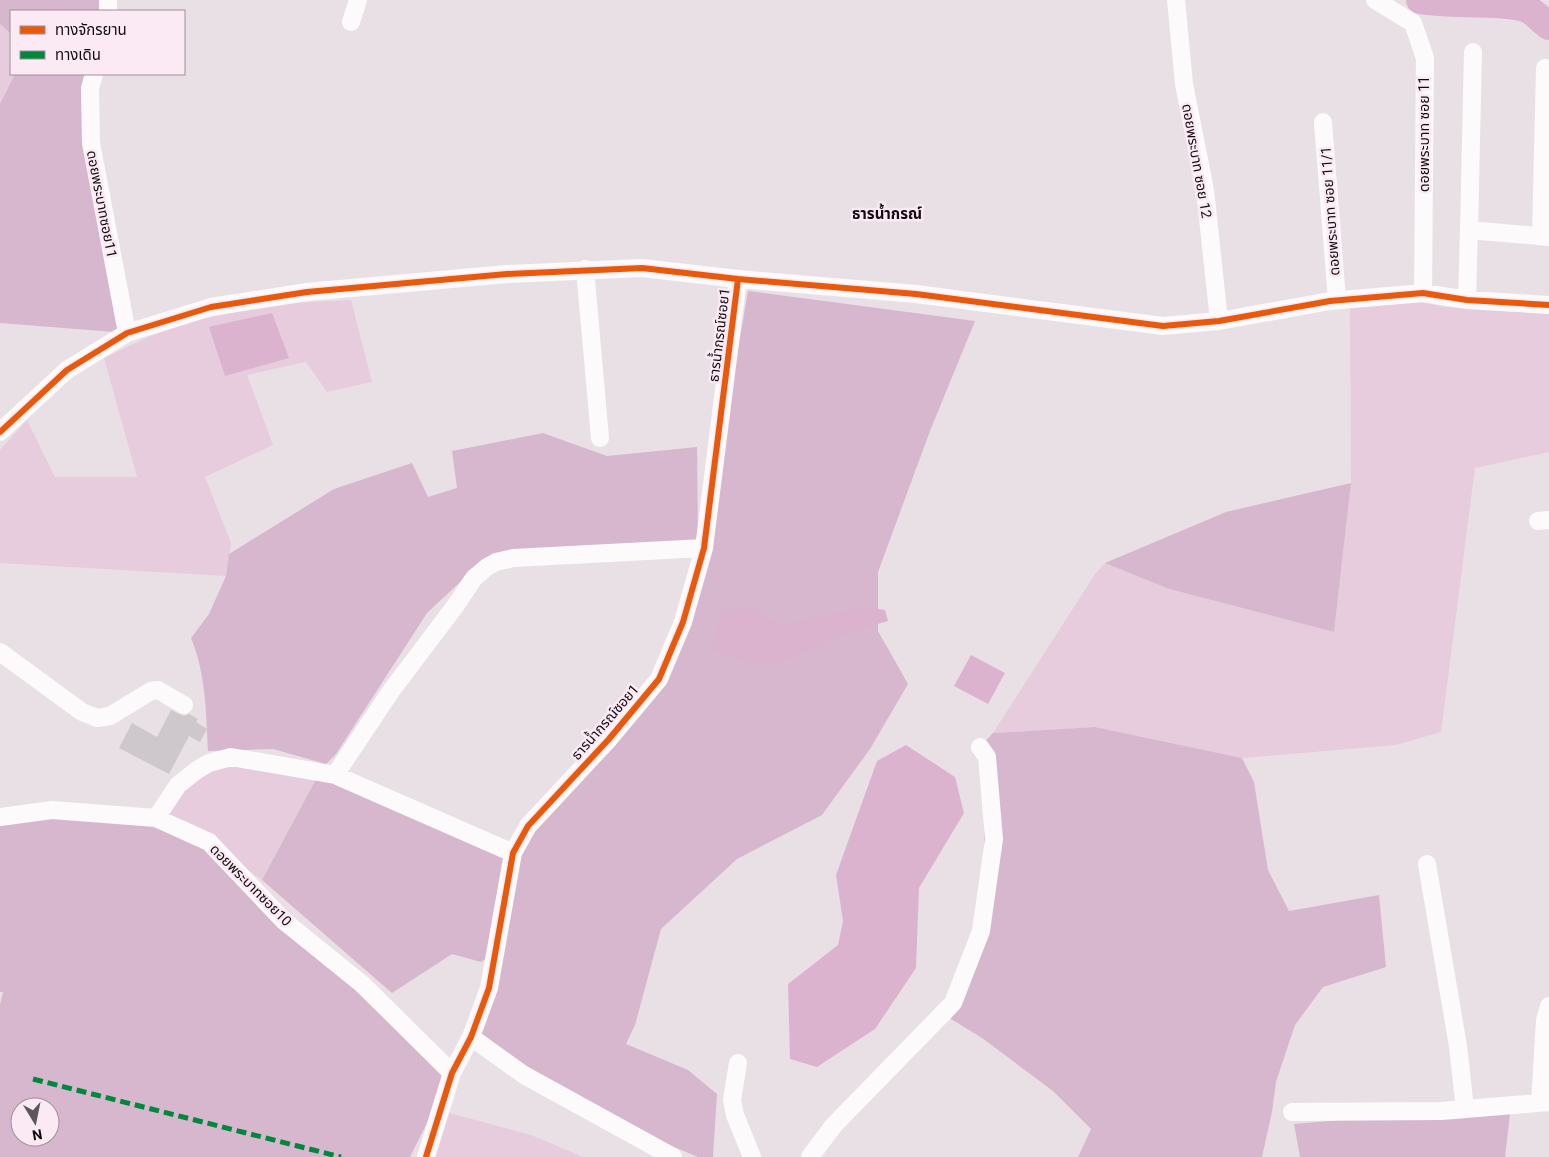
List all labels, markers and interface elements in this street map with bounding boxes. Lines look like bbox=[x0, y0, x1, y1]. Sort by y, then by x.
legend bbox=[10, 10, 185, 75]
text: ทางจักรยาน bbox=[55, 21, 127, 39]
text: ทางเดิน bbox=[55, 46, 101, 64]
street label: ดอยพระบาท ซอย 11 bbox=[1416, 76, 1432, 192]
street label: ดอยพระบาท ซอย 12 bbox=[1179, 103, 1215, 220]
street label: ดอยพระบาท ซอย 11/1 bbox=[1318, 146, 1342, 276]
street label: ดอยพระบาทซอย11 bbox=[84, 149, 120, 259]
district label: ธารน้ำกรณ์ bbox=[852, 203, 922, 223]
street label: ธารน้ำกรณ์ซอย1 bbox=[703, 287, 733, 383]
street label: ธารน้ำกรณ์ซอย1 bbox=[566, 680, 642, 763]
street label: ดอยพระบาทซอย10 bbox=[207, 841, 295, 929]
north arrow bbox=[10, 1097, 60, 1147]
text: N bbox=[31, 1126, 44, 1144]

